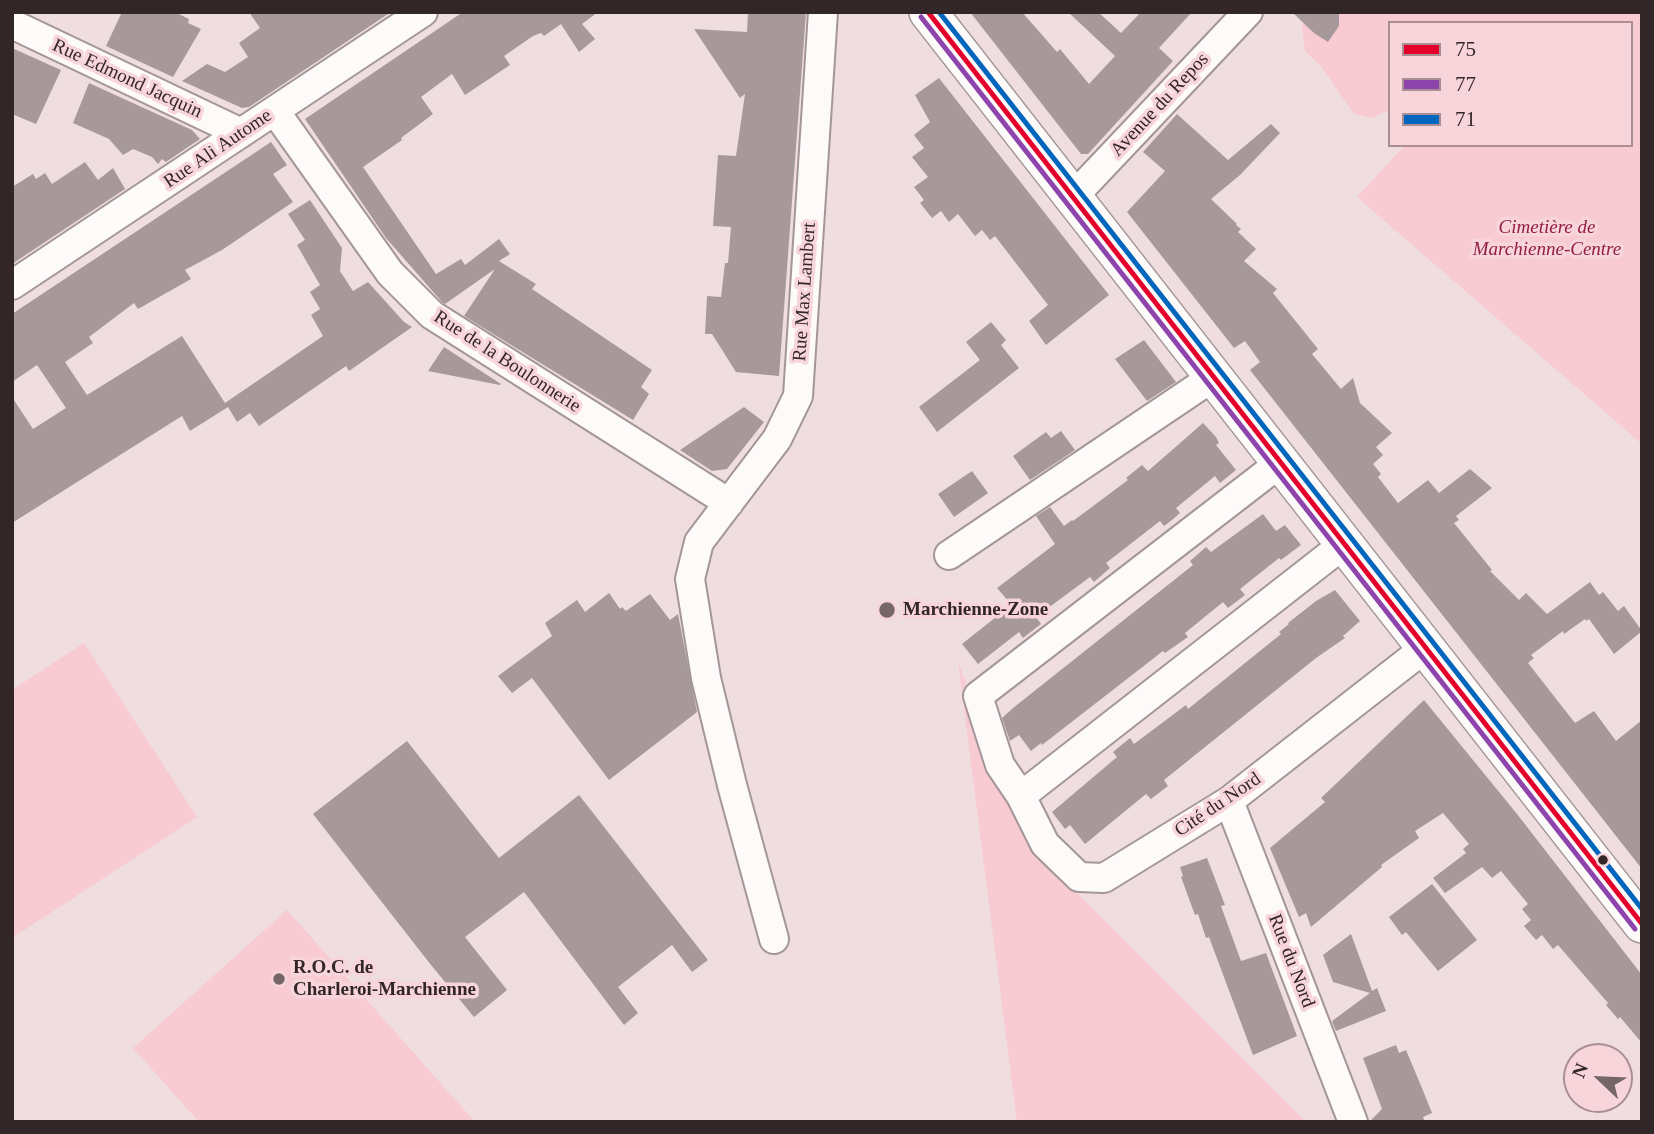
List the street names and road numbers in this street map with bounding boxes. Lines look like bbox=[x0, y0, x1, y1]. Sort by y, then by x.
street label: Rue Edmond Jacquin bbox=[49, 34, 205, 124]
street label: Avenue du Repos bbox=[1106, 48, 1214, 162]
street label: Rue Ali Autome bbox=[160, 104, 276, 194]
street label: Rue Max Lambert bbox=[789, 222, 821, 362]
street label: Rue de la Boulonnerie bbox=[429, 306, 585, 418]
street label: Cité du Nord bbox=[1170, 768, 1266, 842]
street label: Rue du Nord bbox=[1263, 911, 1319, 1011]

